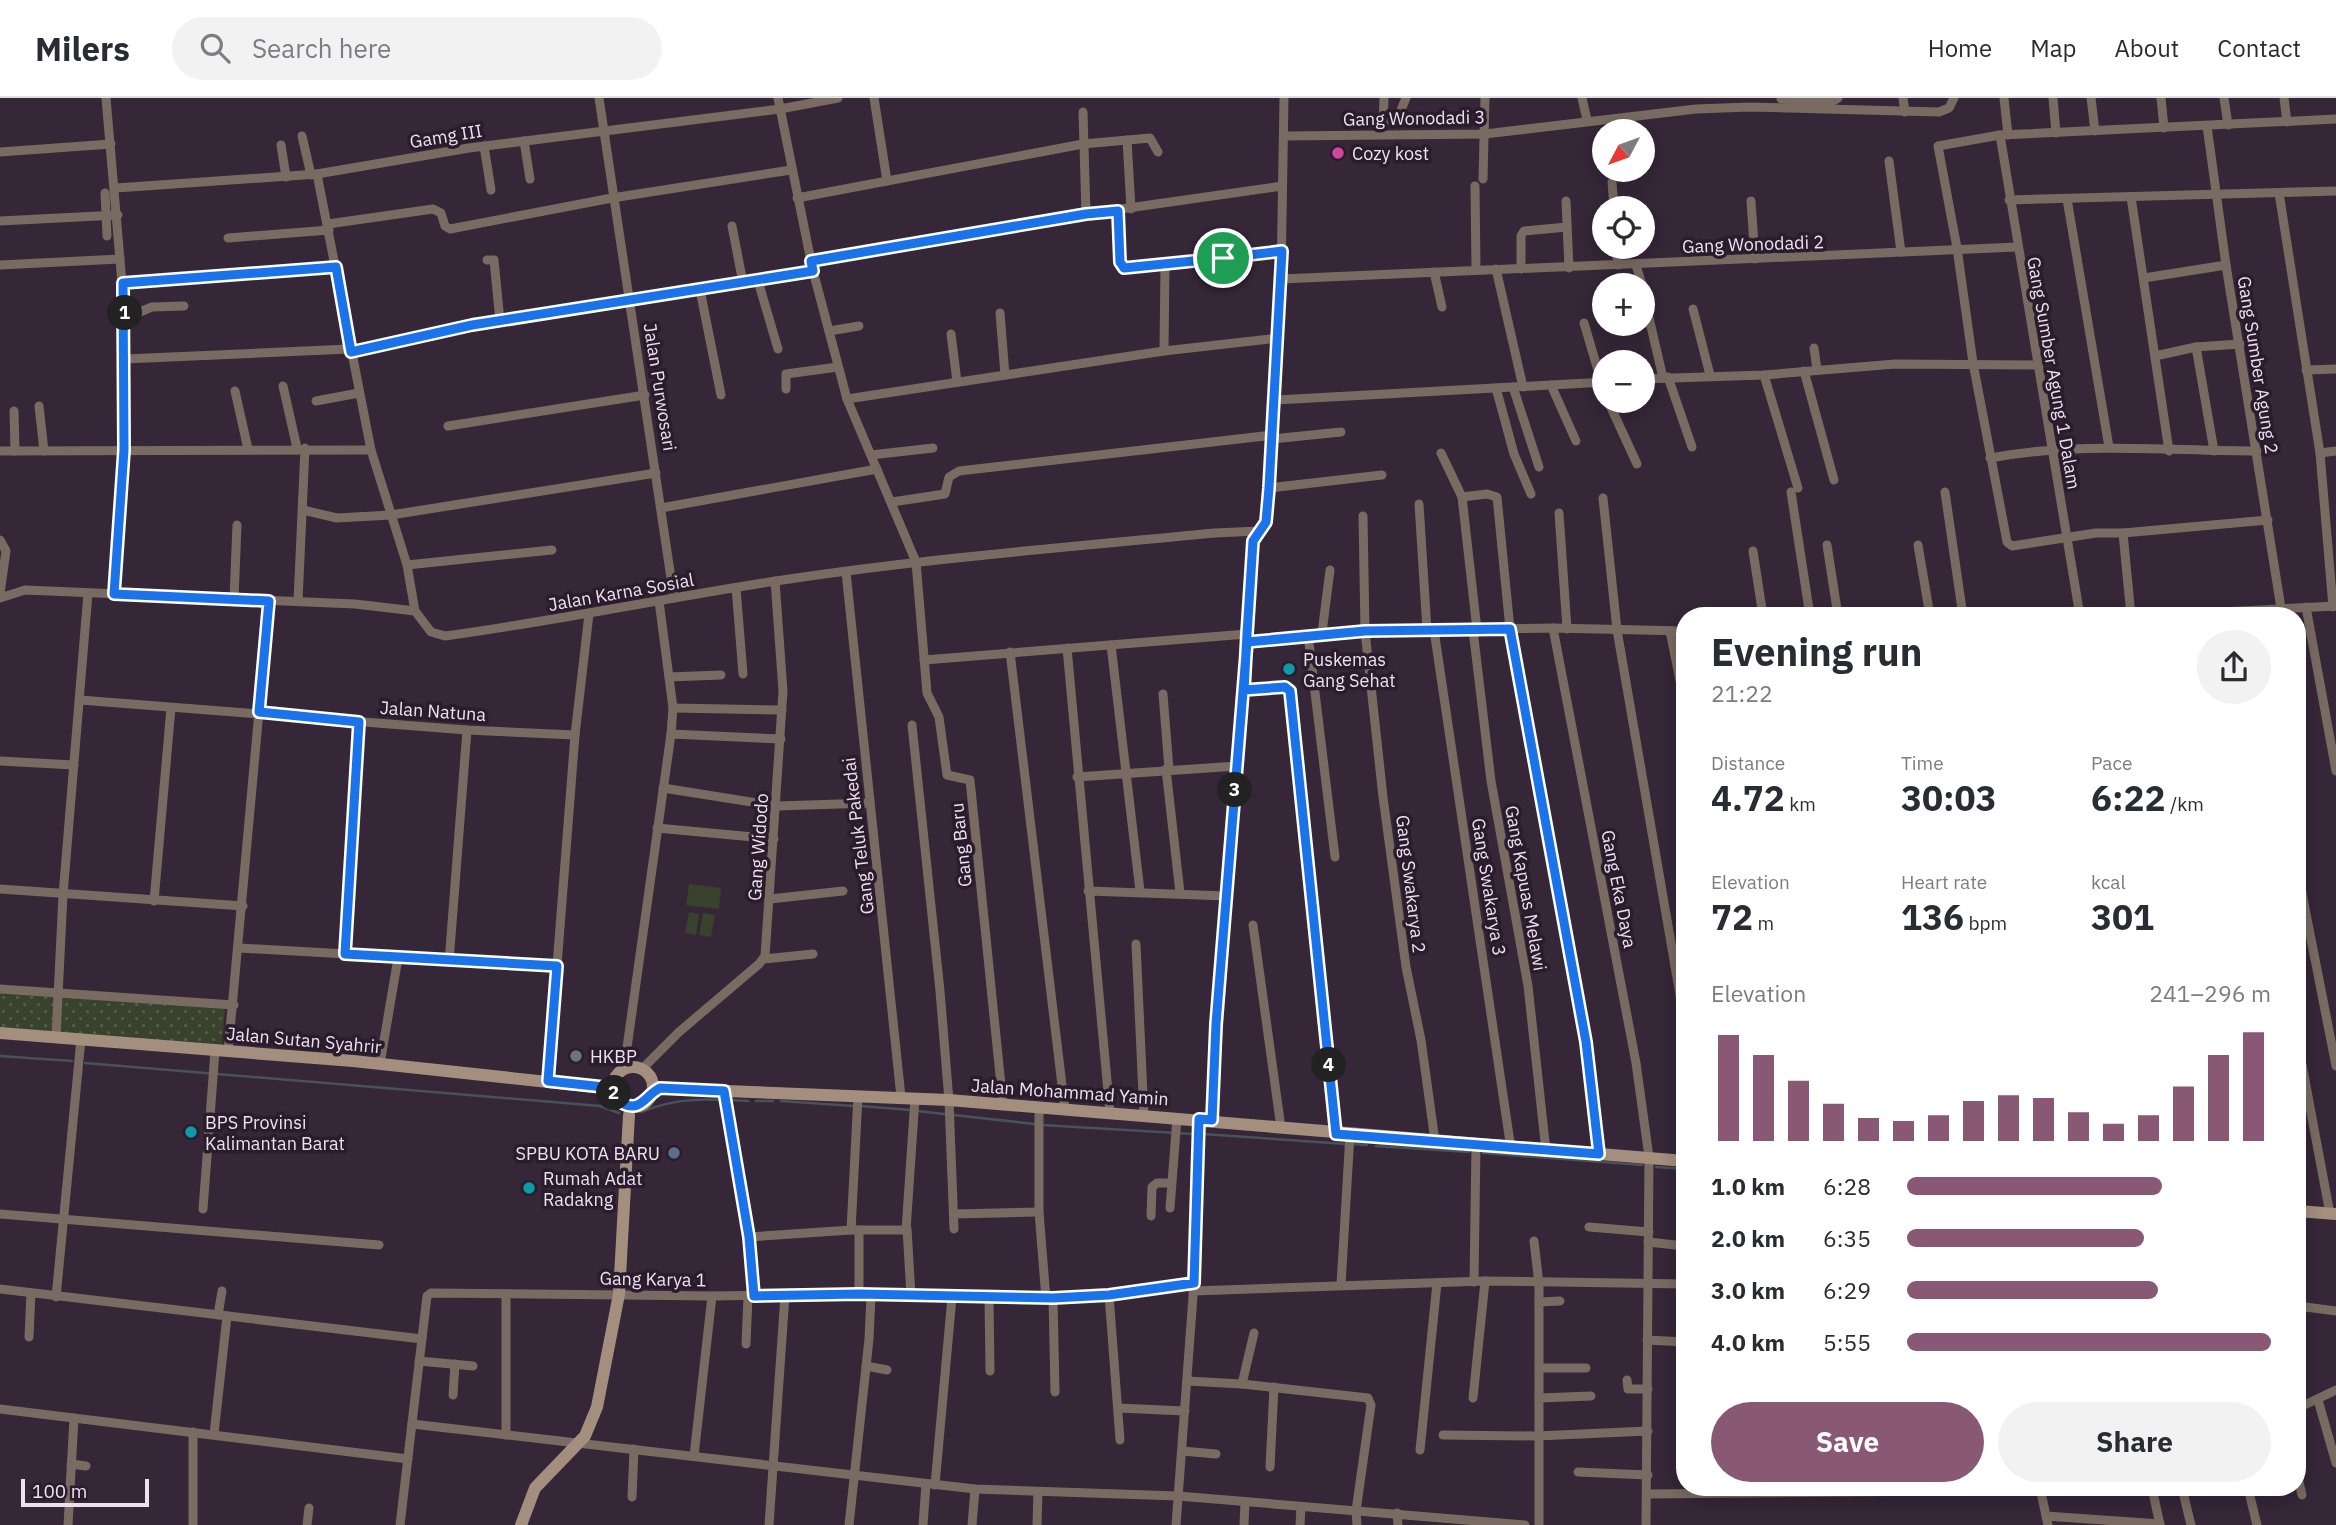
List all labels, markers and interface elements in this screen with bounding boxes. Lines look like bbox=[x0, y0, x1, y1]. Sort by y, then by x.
search box bbox=[172, 17, 662, 80]
text: Milers bbox=[35, 27, 130, 70]
icon: search bbox=[196, 29, 234, 67]
text: Search here bbox=[252, 31, 391, 65]
text: Home bbox=[1928, 32, 1992, 64]
text: Map bbox=[2030, 32, 2076, 64]
text: About bbox=[2114, 32, 2179, 64]
text: Contact bbox=[2217, 32, 2301, 64]
street label: Gang Wonodadi 3 bbox=[1343, 105, 1485, 131]
street label: Gamg III bbox=[408, 119, 484, 153]
north arrow bbox=[1592, 119, 1656, 182]
map controls bbox=[1592, 119, 1655, 413]
place label: Cozy kost bbox=[1352, 142, 1429, 165]
marker: Cozy kost bbox=[1330, 145, 1346, 161]
button: locate bbox=[1592, 196, 1655, 259]
pin bbox=[1193, 228, 1253, 288]
street label: Gang Wonodadi 2 bbox=[1681, 230, 1825, 258]
icon: arrive bbox=[1204, 239, 1242, 277]
street label: Gang Sumber Agung 1 Dalam bbox=[2022, 255, 2086, 491]
button: + bbox=[1592, 273, 1655, 336]
street label: Gang Sumber Agung 2 bbox=[2233, 274, 2283, 456]
pin: 1 bbox=[108, 296, 142, 330]
text: 1 bbox=[119, 300, 130, 324]
street label: Jalan Purwosari bbox=[639, 322, 681, 452]
button: − bbox=[1592, 350, 1655, 413]
street label: Jalan Karna Sosial bbox=[546, 568, 696, 616]
text: Evening run bbox=[1711, 627, 1922, 676]
button: share bbox=[2197, 630, 2271, 704]
place label: Puskemas Gang Sehat bbox=[1303, 648, 1396, 692]
marker: Puskemas Gang Sehat bbox=[1281, 661, 1297, 677]
text: 21:22 bbox=[1711, 678, 1773, 708]
street label: Jalan Natuna bbox=[379, 696, 487, 726]
text: Distance bbox=[1711, 751, 1785, 775]
text: Time bbox=[1901, 751, 1944, 775]
text: Pace bbox=[2091, 751, 2132, 775]
street label: Gang Teluk Pakedai bbox=[837, 756, 879, 916]
pin: 3 bbox=[1218, 772, 1252, 808]
text: 4.72 bbox=[1711, 775, 1785, 821]
text: 30:03 bbox=[1901, 775, 1997, 821]
text: 6:22 bbox=[2091, 775, 2166, 821]
text: 3 bbox=[1229, 777, 1240, 801]
street label: Gang Widodo bbox=[743, 792, 773, 902]
text: km bbox=[1785, 792, 1816, 816]
text: /km bbox=[2166, 792, 2204, 816]
street label: Gang Baru bbox=[945, 802, 977, 888]
street label: Gang Kapuas Melawi bbox=[1500, 804, 1552, 972]
street label: Gang Swakarya 2 bbox=[1391, 814, 1431, 954]
street label: Gang Swakarya 3 bbox=[1467, 817, 1511, 957]
street label: Gang Eka Daya bbox=[1596, 828, 1642, 950]
text: Elevation bbox=[1711, 870, 1790, 894]
text: Heart rate bbox=[1901, 870, 1987, 894]
text: kcal bbox=[2091, 870, 2126, 894]
text: 72 bbox=[1711, 894, 1753, 940]
text: 136 bbox=[1901, 894, 1964, 940]
text: 301 bbox=[2091, 894, 2154, 940]
text: m bbox=[1753, 911, 1774, 935]
text: bpm bbox=[1964, 911, 2007, 935]
text: Elevation bbox=[1711, 978, 1806, 1008]
text: 241–296 m bbox=[2149, 978, 2271, 1008]
street label: Jalan Sutan Syahrir bbox=[225, 1022, 383, 1058]
place label: HKBP bbox=[590, 1045, 637, 1068]
marker: HKBP bbox=[568, 1048, 584, 1064]
pin: 4 bbox=[1312, 1048, 1346, 1082]
text: 4 bbox=[1323, 1052, 1334, 1076]
street label: Jalan Mohammad Yamin bbox=[971, 1074, 1169, 1110]
pin: 2 bbox=[596, 1076, 632, 1110]
text: 2 bbox=[608, 1080, 619, 1104]
place label: BPS Provinsi Kalimantan Barat bbox=[205, 1111, 345, 1155]
marker: BPS Provinsi Kalimantan Barat bbox=[183, 1124, 199, 1140]
place label: SPBU KOTA BARU bbox=[516, 1142, 660, 1165]
marker: SPBU KOTA BARU bbox=[666, 1145, 682, 1161]
place label: Rumah Adat Radakng bbox=[543, 1167, 642, 1211]
text: 1.0 km bbox=[1711, 1171, 1785, 1201]
text: 6:28 bbox=[1823, 1171, 1871, 1201]
marker: Rumah Adat Radakng bbox=[521, 1180, 537, 1196]
text: 2.0 km bbox=[1711, 1223, 1785, 1253]
text: 6:35 bbox=[1823, 1223, 1871, 1253]
street label: Gang Karya 1 bbox=[599, 1267, 707, 1291]
text: 3.0 km bbox=[1711, 1275, 1785, 1305]
text: 6:29 bbox=[1823, 1275, 1871, 1305]
text: 4.0 km bbox=[1711, 1327, 1785, 1357]
text: 5:55 bbox=[1823, 1327, 1871, 1357]
button: Save bbox=[1711, 1402, 1984, 1482]
button: Share bbox=[1998, 1402, 2271, 1482]
scale bar bbox=[21, 1476, 149, 1508]
text: 100 m bbox=[32, 1479, 87, 1503]

